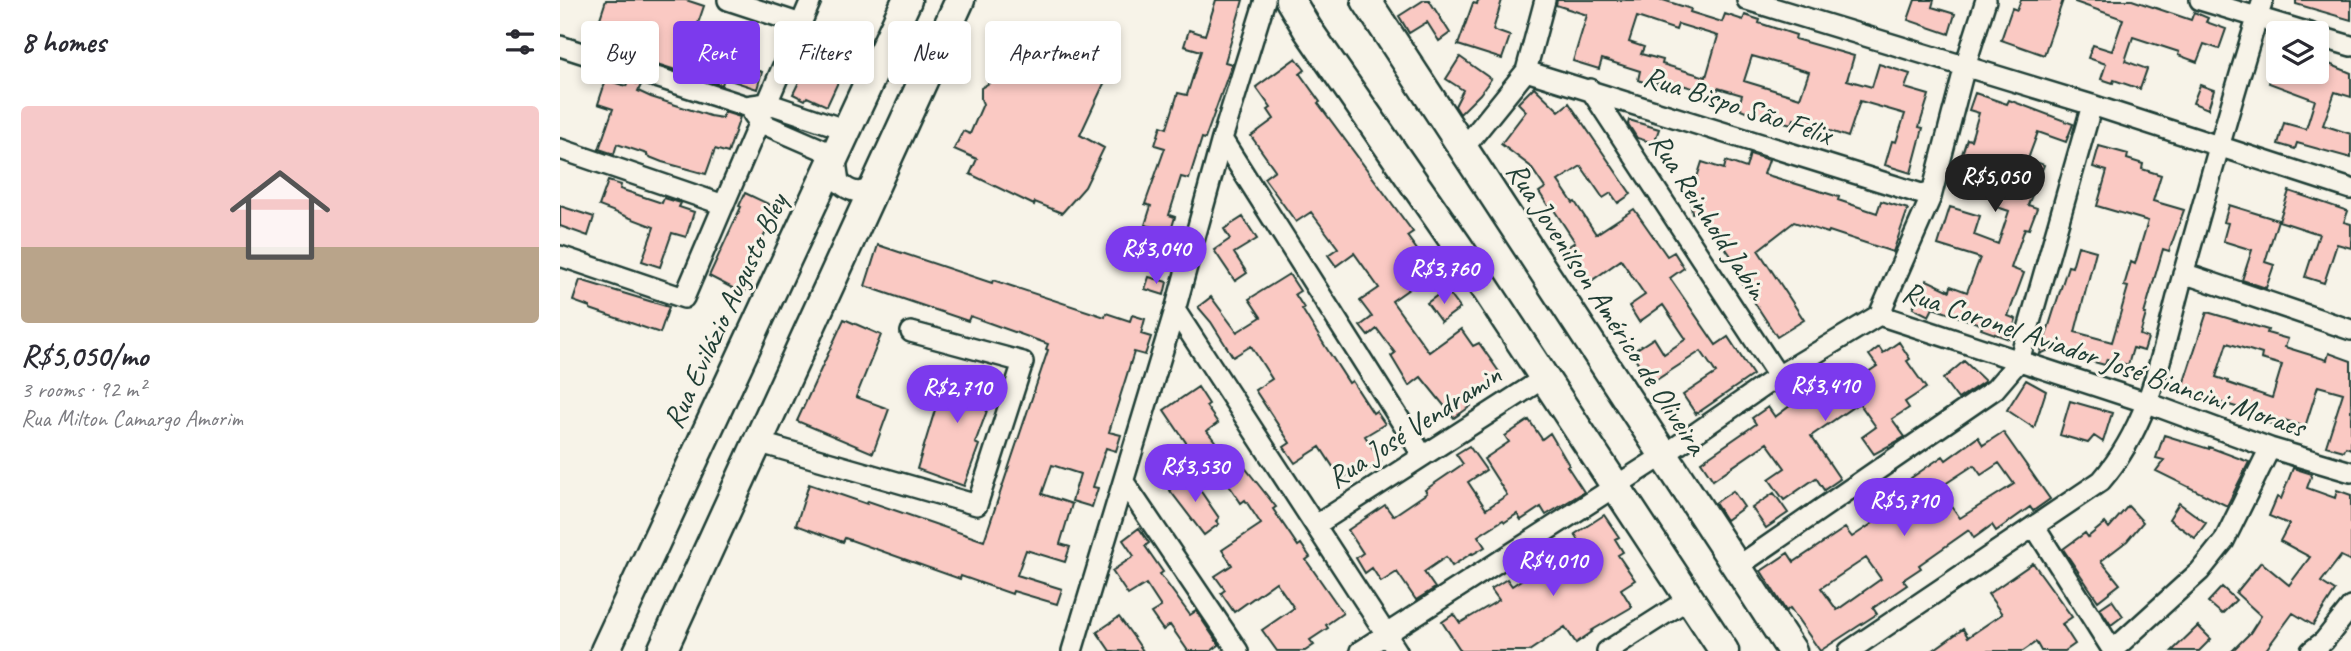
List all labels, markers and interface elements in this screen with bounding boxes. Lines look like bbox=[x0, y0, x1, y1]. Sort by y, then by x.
chip: Buy bbox=[581, 21, 659, 84]
chip: Rent bbox=[673, 21, 760, 84]
chip: Filters bbox=[774, 21, 874, 84]
chip: New bbox=[888, 21, 971, 84]
chip: Apartment bbox=[985, 21, 1121, 84]
map controls bbox=[2266, 21, 2329, 84]
button: layers bbox=[2266, 21, 2329, 84]
text: 8 homes bbox=[21, 23, 106, 61]
icon: filters bbox=[501, 23, 539, 61]
street label: Rua Bispo São Félix bbox=[1639, 57, 1840, 154]
street label: Rua Reinhold Jabin bbox=[1641, 125, 1778, 308]
icon: home bbox=[217, 152, 343, 278]
street label: Rua Jovenilson Américo de Oliveira bbox=[1498, 154, 1717, 463]
pin: R$5,050 bbox=[1930, 154, 2060, 214]
text: R$5,050 bbox=[1961, 162, 2029, 191]
street label: Rua Evilázio Augusto Bley bbox=[654, 185, 797, 434]
pin: R$3,040 bbox=[1091, 226, 1221, 286]
text: R$3,040 bbox=[1122, 234, 1190, 263]
pin: R$3,760 bbox=[1379, 246, 1509, 306]
text: R$3,760 bbox=[1409, 254, 1479, 283]
street label: Rua Coronel Aviador José Biancini Moraes bbox=[1898, 272, 2313, 447]
text: R$5,050/mo bbox=[21, 337, 148, 375]
street label: Rua José Vendramin bbox=[1320, 355, 1509, 496]
pin: R$3,410 bbox=[1760, 364, 1890, 423]
pin: R$2,710 bbox=[892, 366, 1022, 425]
text: R$3,410 bbox=[1791, 371, 1859, 400]
text: R$2,710 bbox=[923, 373, 991, 402]
text: 3 rooms · 92 m² bbox=[21, 375, 145, 404]
text: Rua Milton Camargo Amorim bbox=[21, 404, 243, 433]
pin: R$3,530 bbox=[1130, 444, 1260, 504]
text: R$3,530 bbox=[1161, 452, 1229, 481]
pin: R$5,710 bbox=[1839, 478, 1969, 538]
text: R$5,710 bbox=[1870, 486, 1938, 515]
pin: R$4,010 bbox=[1488, 538, 1618, 598]
text: R$4,010 bbox=[1519, 546, 1587, 575]

